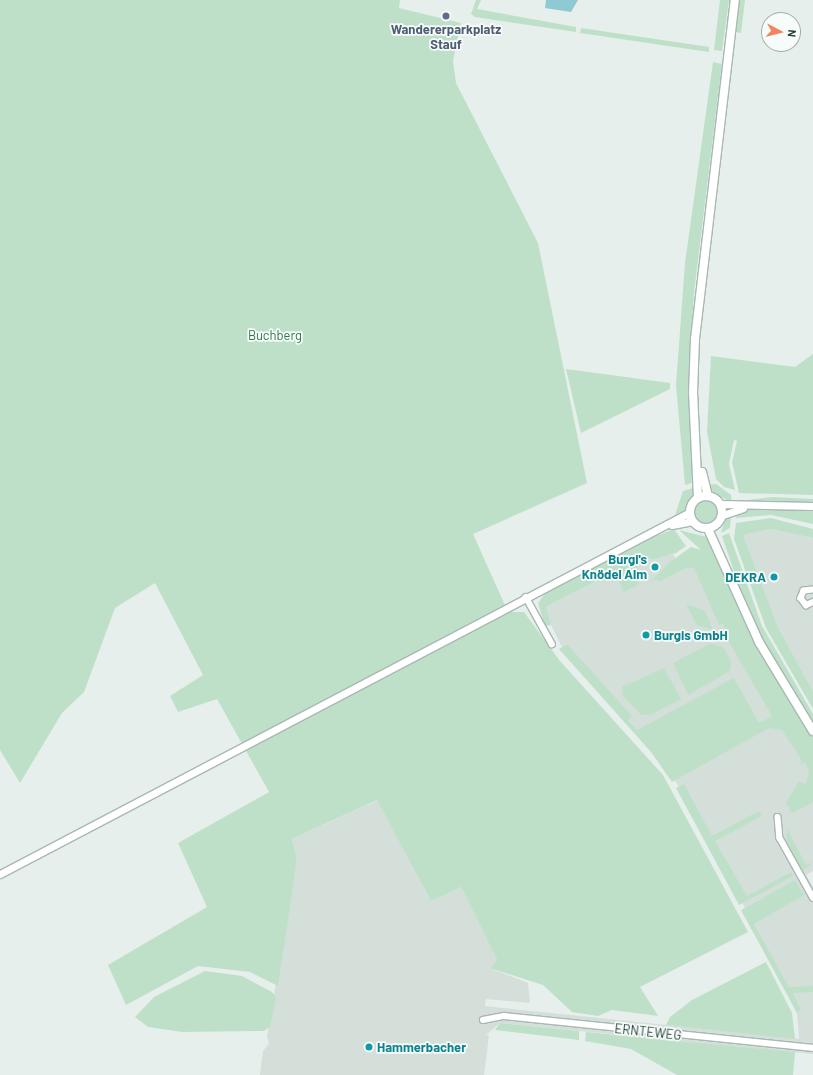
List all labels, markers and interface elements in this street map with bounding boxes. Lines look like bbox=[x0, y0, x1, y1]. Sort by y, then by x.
marker: Wandererparkplatz Stauf bbox=[441, 11, 451, 21]
north arrow bbox=[761, 12, 801, 52]
place label: Wandererparkplatz Stauf bbox=[391, 22, 501, 53]
text: N bbox=[786, 29, 799, 38]
park label: Buchberg bbox=[248, 327, 302, 343]
place label: Burgi's Knödel Alm bbox=[582, 552, 647, 583]
marker: Burgi's Knödel Alm bbox=[650, 562, 660, 572]
place label: DEKRA bbox=[725, 569, 766, 585]
marker: DEKRA bbox=[769, 572, 779, 582]
place label: Burgis GmbH bbox=[654, 627, 728, 643]
marker: Burgis GmbH bbox=[641, 630, 651, 640]
street label: ERNTEWEG bbox=[614, 1021, 682, 1043]
place label: Hammerbacher bbox=[377, 1039, 466, 1055]
marker: Hammerbacher bbox=[364, 1042, 374, 1052]

